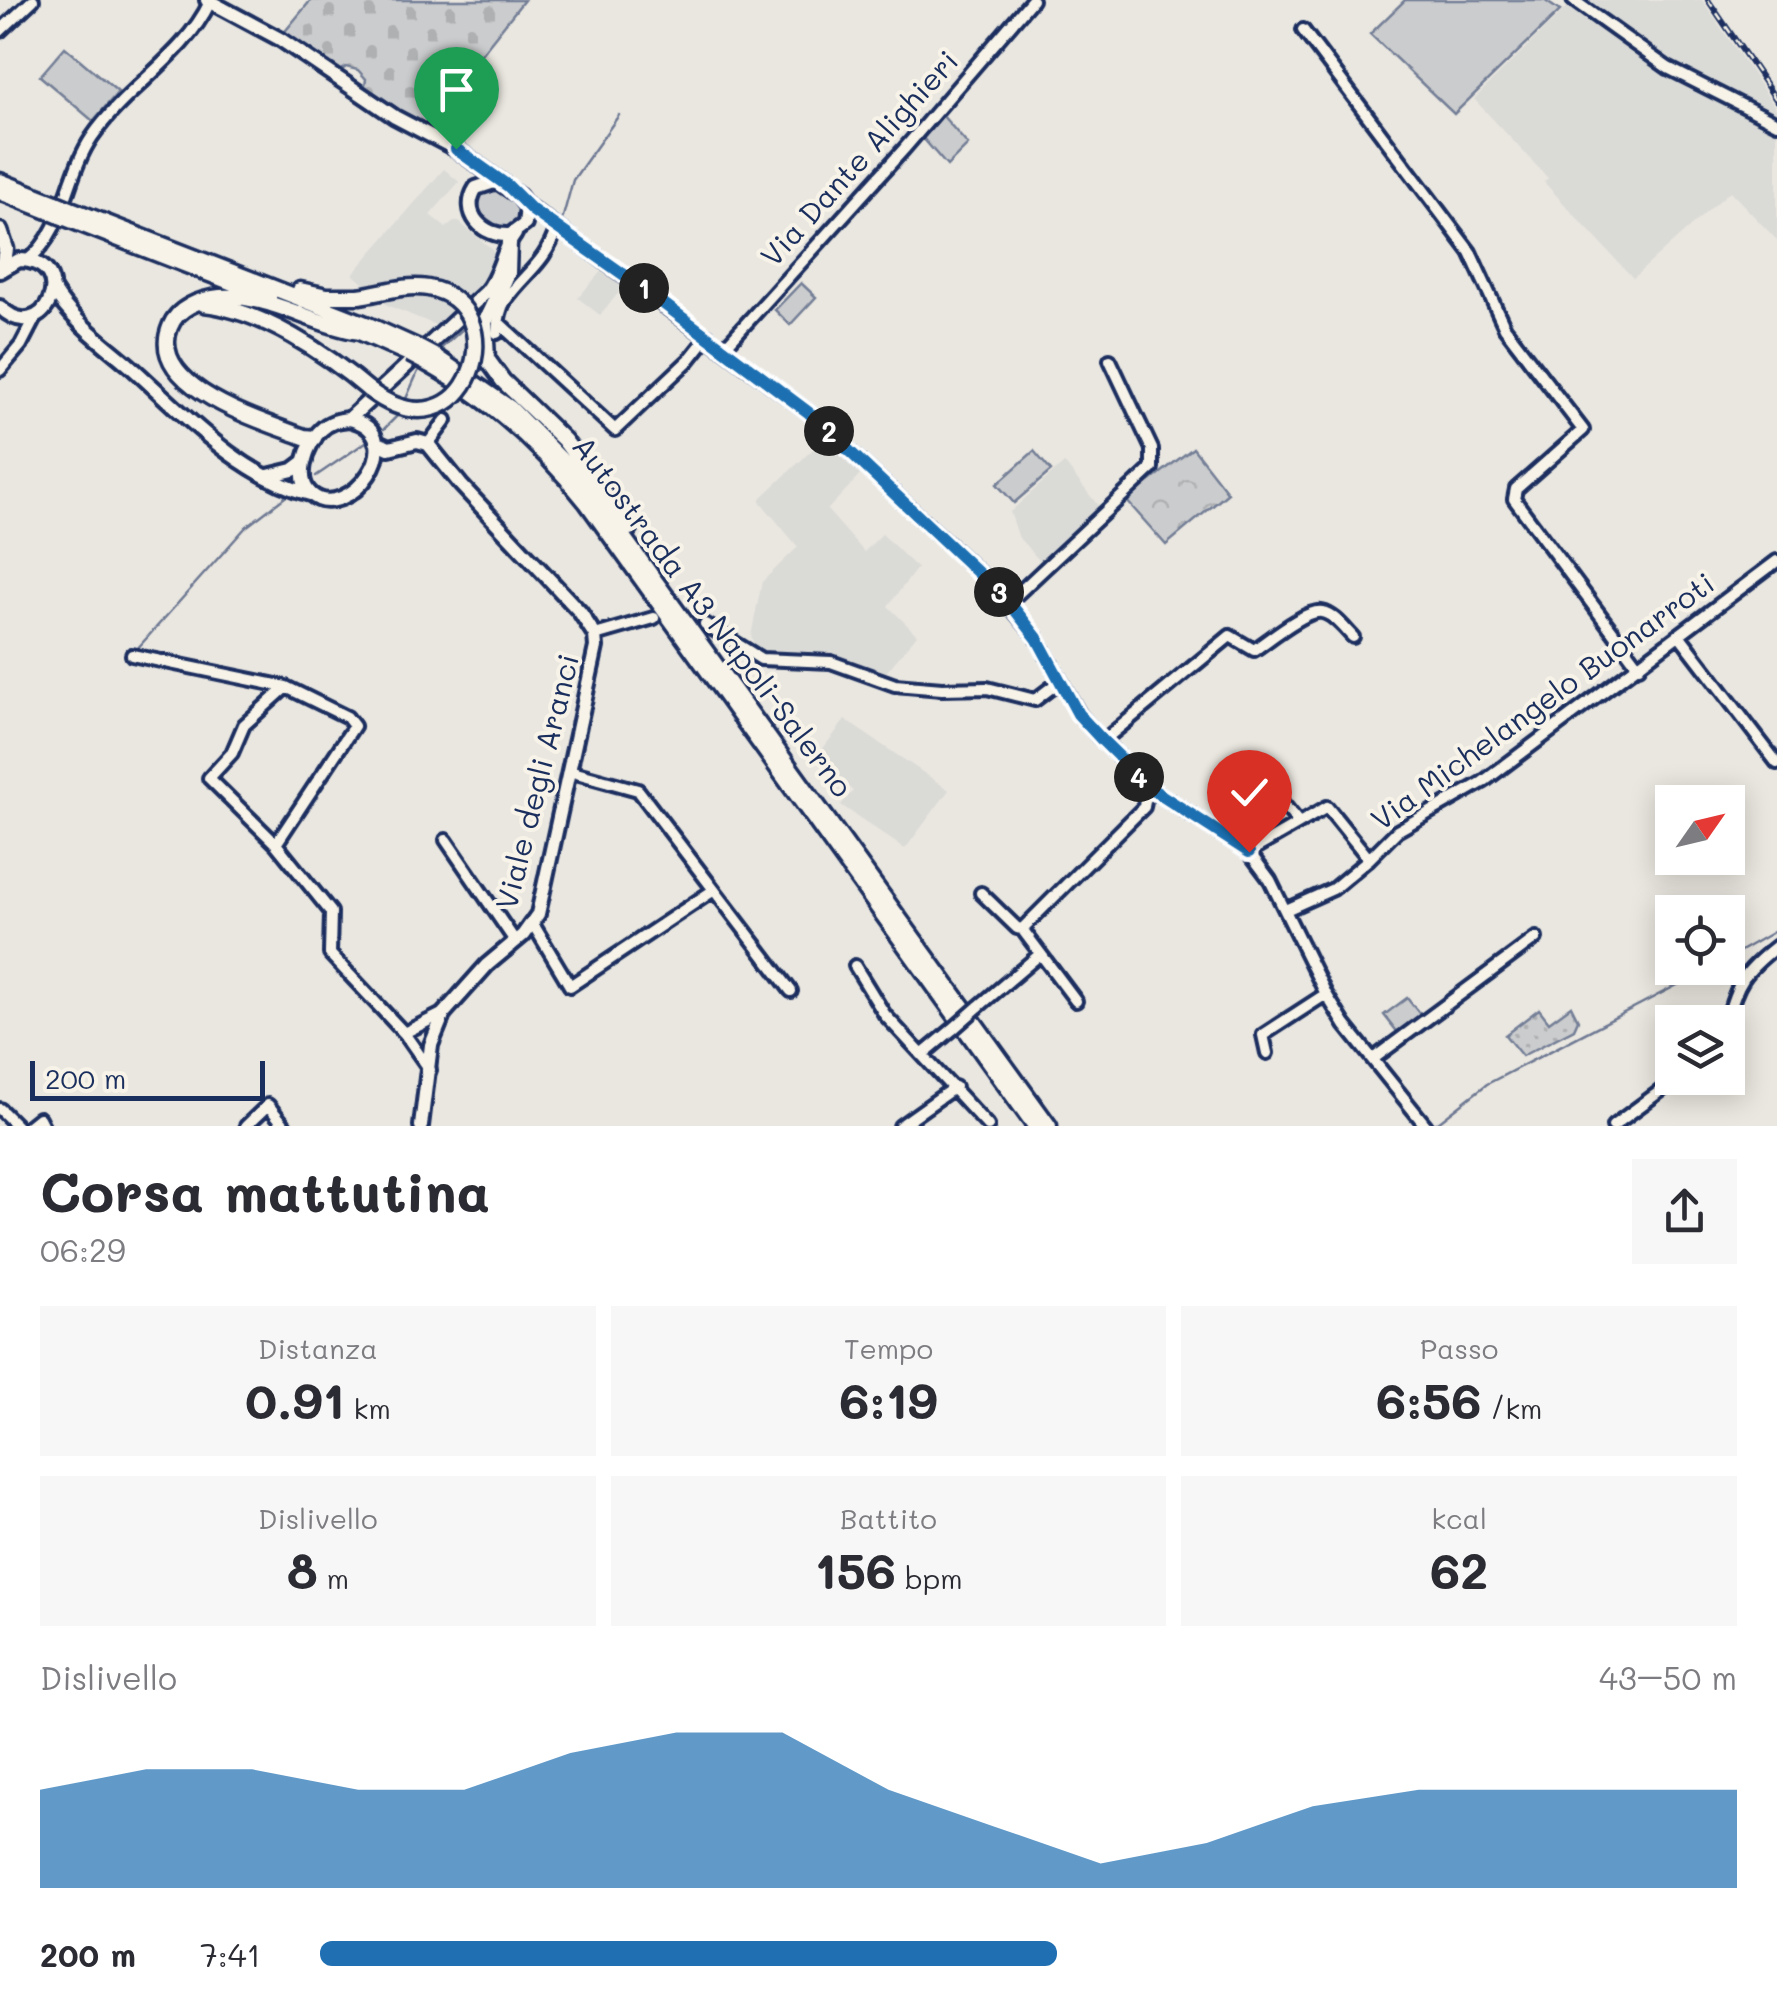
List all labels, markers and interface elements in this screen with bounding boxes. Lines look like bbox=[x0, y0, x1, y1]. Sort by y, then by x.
street label: Via Dante Alighieri bbox=[751, 41, 966, 274]
pin bbox=[414, 47, 499, 150]
icon: arrive bbox=[429, 62, 484, 117]
pin: 1 bbox=[619, 263, 669, 313]
text: 1 bbox=[638, 270, 650, 306]
pin: 2 bbox=[804, 406, 854, 456]
text: 2 bbox=[821, 413, 837, 449]
street label: Autostrada A3 Napoli-Salerno bbox=[564, 427, 863, 805]
street label: Via Michelangelo Buonarroti bbox=[1362, 562, 1722, 839]
pin: 3 bbox=[974, 567, 1024, 617]
text: 3 bbox=[991, 574, 1007, 610]
street label: Viale degli Aranci bbox=[485, 650, 587, 914]
pin bbox=[1207, 750, 1292, 853]
pin: 4 bbox=[1114, 752, 1164, 802]
text: 4 bbox=[1130, 759, 1148, 795]
icon: check bbox=[1222, 765, 1277, 820]
north arrow bbox=[1655, 785, 1745, 875]
map controls bbox=[1655, 785, 1745, 1095]
button: locate bbox=[1655, 895, 1745, 985]
button: layers bbox=[1655, 1005, 1745, 1095]
scale bar bbox=[30, 1056, 265, 1100]
text: 200 m bbox=[45, 1060, 126, 1096]
text: Corsa mattutina bbox=[40, 1154, 490, 1226]
button: share bbox=[1632, 1159, 1737, 1264]
text: 06:29 bbox=[40, 1228, 126, 1270]
text: Distanza bbox=[258, 1330, 378, 1366]
text: Tempo bbox=[844, 1330, 933, 1366]
text: Passo bbox=[1420, 1330, 1498, 1366]
text: 0.91 bbox=[245, 1366, 345, 1432]
text: 6:19 bbox=[839, 1366, 938, 1432]
text: 6:56 bbox=[1376, 1366, 1482, 1432]
text: km bbox=[345, 1390, 391, 1426]
text: /km bbox=[1482, 1390, 1542, 1426]
text: Dislivello bbox=[258, 1500, 378, 1536]
text: Battito bbox=[840, 1500, 937, 1536]
text: kcal bbox=[1431, 1500, 1487, 1536]
text: 8 bbox=[287, 1536, 318, 1602]
text: 156 bbox=[814, 1536, 896, 1602]
text: 62 bbox=[1430, 1536, 1488, 1602]
text: m bbox=[318, 1560, 349, 1596]
text: bpm bbox=[896, 1560, 962, 1596]
text: Dislivello bbox=[40, 1656, 177, 1698]
text: 43–50 m bbox=[1599, 1656, 1737, 1698]
text: 200 m bbox=[40, 1933, 136, 1975]
text: 7:41 bbox=[200, 1933, 261, 1975]

